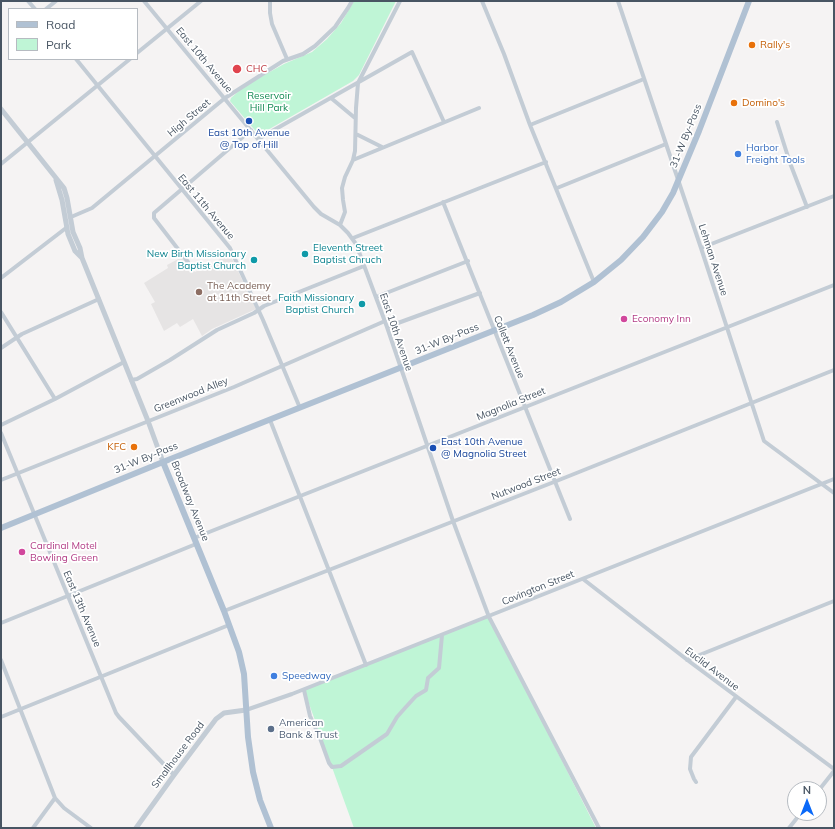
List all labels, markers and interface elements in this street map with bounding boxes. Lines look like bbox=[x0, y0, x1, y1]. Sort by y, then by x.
legend bbox=[8, 8, 138, 60]
text: Road bbox=[46, 17, 75, 32]
street label: East 10th Avenue bbox=[173, 25, 235, 95]
text: Park bbox=[46, 37, 71, 52]
place label: Rally's bbox=[760, 39, 790, 51]
marker: Rally's bbox=[747, 40, 757, 50]
marker: CHC bbox=[231, 63, 243, 75]
place label: CHC bbox=[246, 63, 267, 75]
park label: Reservoir Hill Park bbox=[247, 90, 291, 114]
street label: High Street bbox=[165, 97, 213, 139]
place label: Domino's bbox=[742, 97, 785, 109]
marker: Domino's bbox=[729, 98, 739, 108]
street label: 31-W By-Pass bbox=[668, 102, 704, 170]
marker: East 10th Avenue @ Top of Hill bbox=[244, 116, 254, 126]
place label: East 10th Avenue @ Top of Hill bbox=[208, 127, 290, 150]
place label: Harbor Freight Tools bbox=[746, 142, 805, 166]
marker: Harbor Freight Tools bbox=[733, 149, 743, 159]
street label: East 11th Avenue bbox=[175, 172, 237, 242]
street label: Lehman Avenue bbox=[696, 223, 730, 297]
place label: Eleventh Street Baptist Chruch bbox=[313, 242, 383, 266]
place label: New Birth Missionary Baptist Church bbox=[147, 248, 246, 272]
marker: Eleventh Street Baptist Chruch bbox=[300, 249, 310, 259]
marker: New Birth Missionary Baptist Church bbox=[249, 255, 259, 265]
place label: The Academy at 11th Street bbox=[207, 280, 271, 304]
marker: The Academy at 11th Street bbox=[194, 287, 204, 297]
street label: East 10th Avenue bbox=[377, 291, 415, 373]
place label: Faith Missionary Baptist Church bbox=[278, 292, 354, 316]
marker: Faith Missionary Baptist Church bbox=[357, 299, 367, 309]
place label: Economy Inn bbox=[632, 313, 691, 325]
street label: Collett Avenue bbox=[491, 314, 527, 380]
marker: Economy Inn bbox=[619, 314, 629, 324]
street label: 31-W By-Pass bbox=[413, 321, 481, 357]
street label: Greenwood Alley bbox=[152, 375, 230, 415]
street label: Magnolia Street bbox=[475, 385, 547, 423]
place label: East 10th Avenue @ Magnolia Street bbox=[441, 436, 527, 460]
street label: 31-W By-Pass bbox=[112, 440, 180, 476]
place label: KFC bbox=[107, 441, 126, 453]
marker: KFC bbox=[129, 442, 139, 452]
marker: East 10th Avenue @ Magnolia Street bbox=[428, 443, 438, 453]
street label: Broadway Avenue bbox=[168, 459, 212, 543]
street label: Nutwood Street bbox=[490, 465, 562, 503]
place label: Cardinal Motel Bowling Green bbox=[30, 540, 98, 564]
marker: Cardinal Motel Bowling Green bbox=[17, 547, 27, 557]
street label: Covington Street bbox=[500, 568, 576, 608]
street label: East 13th Avenue bbox=[61, 569, 103, 649]
street label: Euclid Avenue bbox=[683, 645, 741, 693]
place label: Speedway bbox=[282, 670, 331, 682]
marker: Speedway bbox=[269, 671, 279, 681]
place label: American Bank & Trust bbox=[279, 717, 338, 740]
street label: Smallhouse Road bbox=[149, 719, 207, 791]
marker: American Bank & Trust bbox=[266, 724, 276, 734]
north arrow bbox=[787, 781, 827, 821]
text: N bbox=[803, 783, 811, 797]

